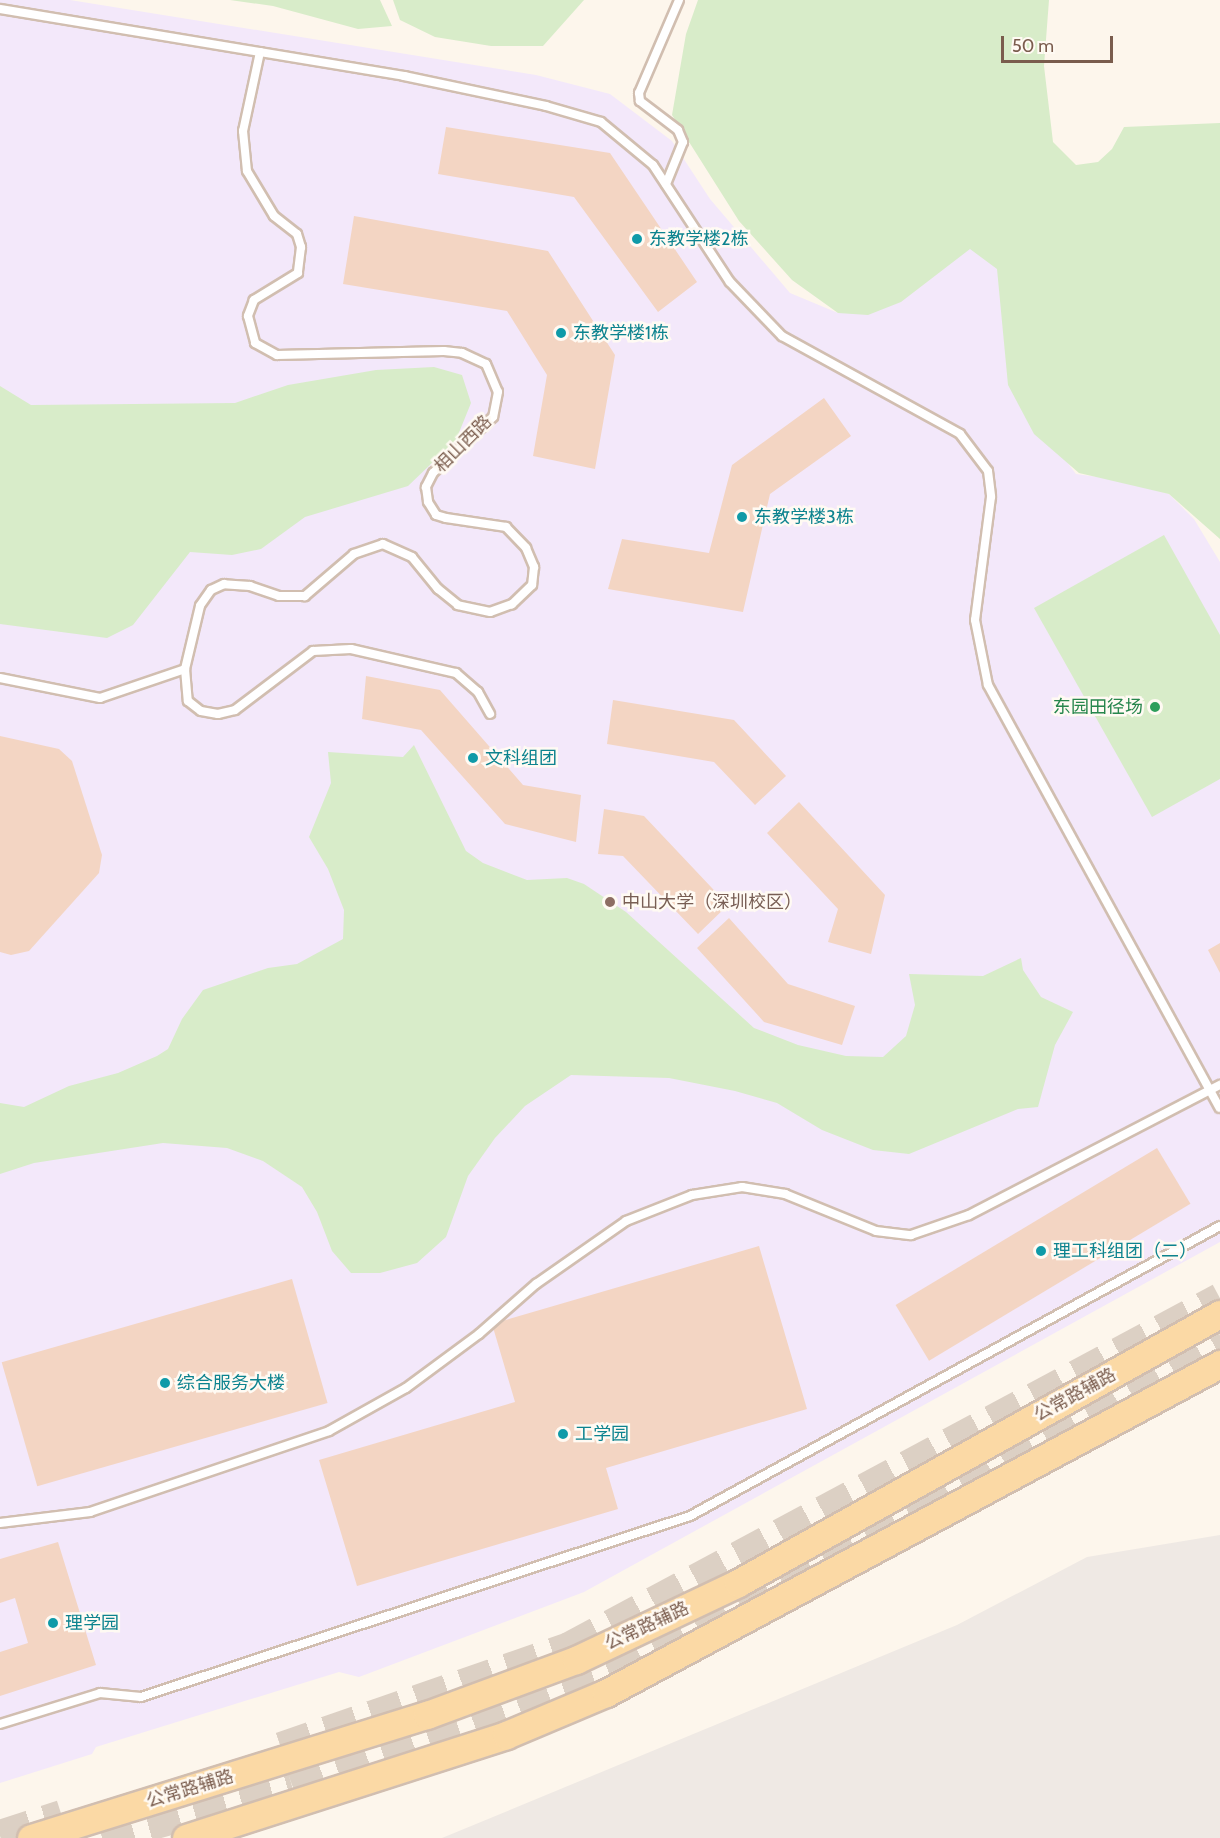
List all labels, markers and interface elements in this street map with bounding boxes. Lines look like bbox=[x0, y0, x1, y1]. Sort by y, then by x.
scale bar bbox=[1004, 24, 1116, 62]
text: 50 m bbox=[1012, 35, 1054, 57]
place label: 东教学楼2栋 bbox=[649, 228, 748, 250]
marker: 东教学楼2栋 bbox=[630, 232, 644, 246]
place label: 东教学楼1栋 bbox=[573, 322, 669, 344]
marker: 东教学楼1栋 bbox=[554, 326, 568, 340]
street label: 相山西路 bbox=[430, 411, 496, 477]
place label: 东教学楼3栋 bbox=[754, 506, 854, 528]
marker: 东教学楼3栋 bbox=[735, 510, 749, 524]
place label: 东园田径场 bbox=[1053, 696, 1143, 718]
marker: 东园田径场 bbox=[1148, 700, 1162, 714]
place label: 文科组团 bbox=[485, 747, 557, 769]
marker: 文科组团 bbox=[466, 751, 480, 765]
place label: 中山大学（深圳校区） bbox=[622, 891, 802, 913]
marker: 中山大学（深圳校区） bbox=[603, 895, 617, 909]
place label: 理工科组团（二） bbox=[1053, 1240, 1197, 1262]
marker: 理工科组团（二） bbox=[1034, 1244, 1048, 1258]
street label: 公常路辅路 bbox=[1030, 1364, 1120, 1426]
place label: 综合服务大楼 bbox=[177, 1372, 285, 1394]
marker: 综合服务大楼 bbox=[158, 1376, 172, 1390]
place label: 工学园 bbox=[575, 1423, 629, 1445]
marker: 工学园 bbox=[556, 1427, 570, 1441]
street label: 公常路辅路 bbox=[602, 1597, 692, 1655]
place label: 理学园 bbox=[65, 1612, 119, 1634]
marker: 理学园 bbox=[46, 1616, 60, 1630]
street label: 公常路辅路 bbox=[144, 1766, 236, 1812]

